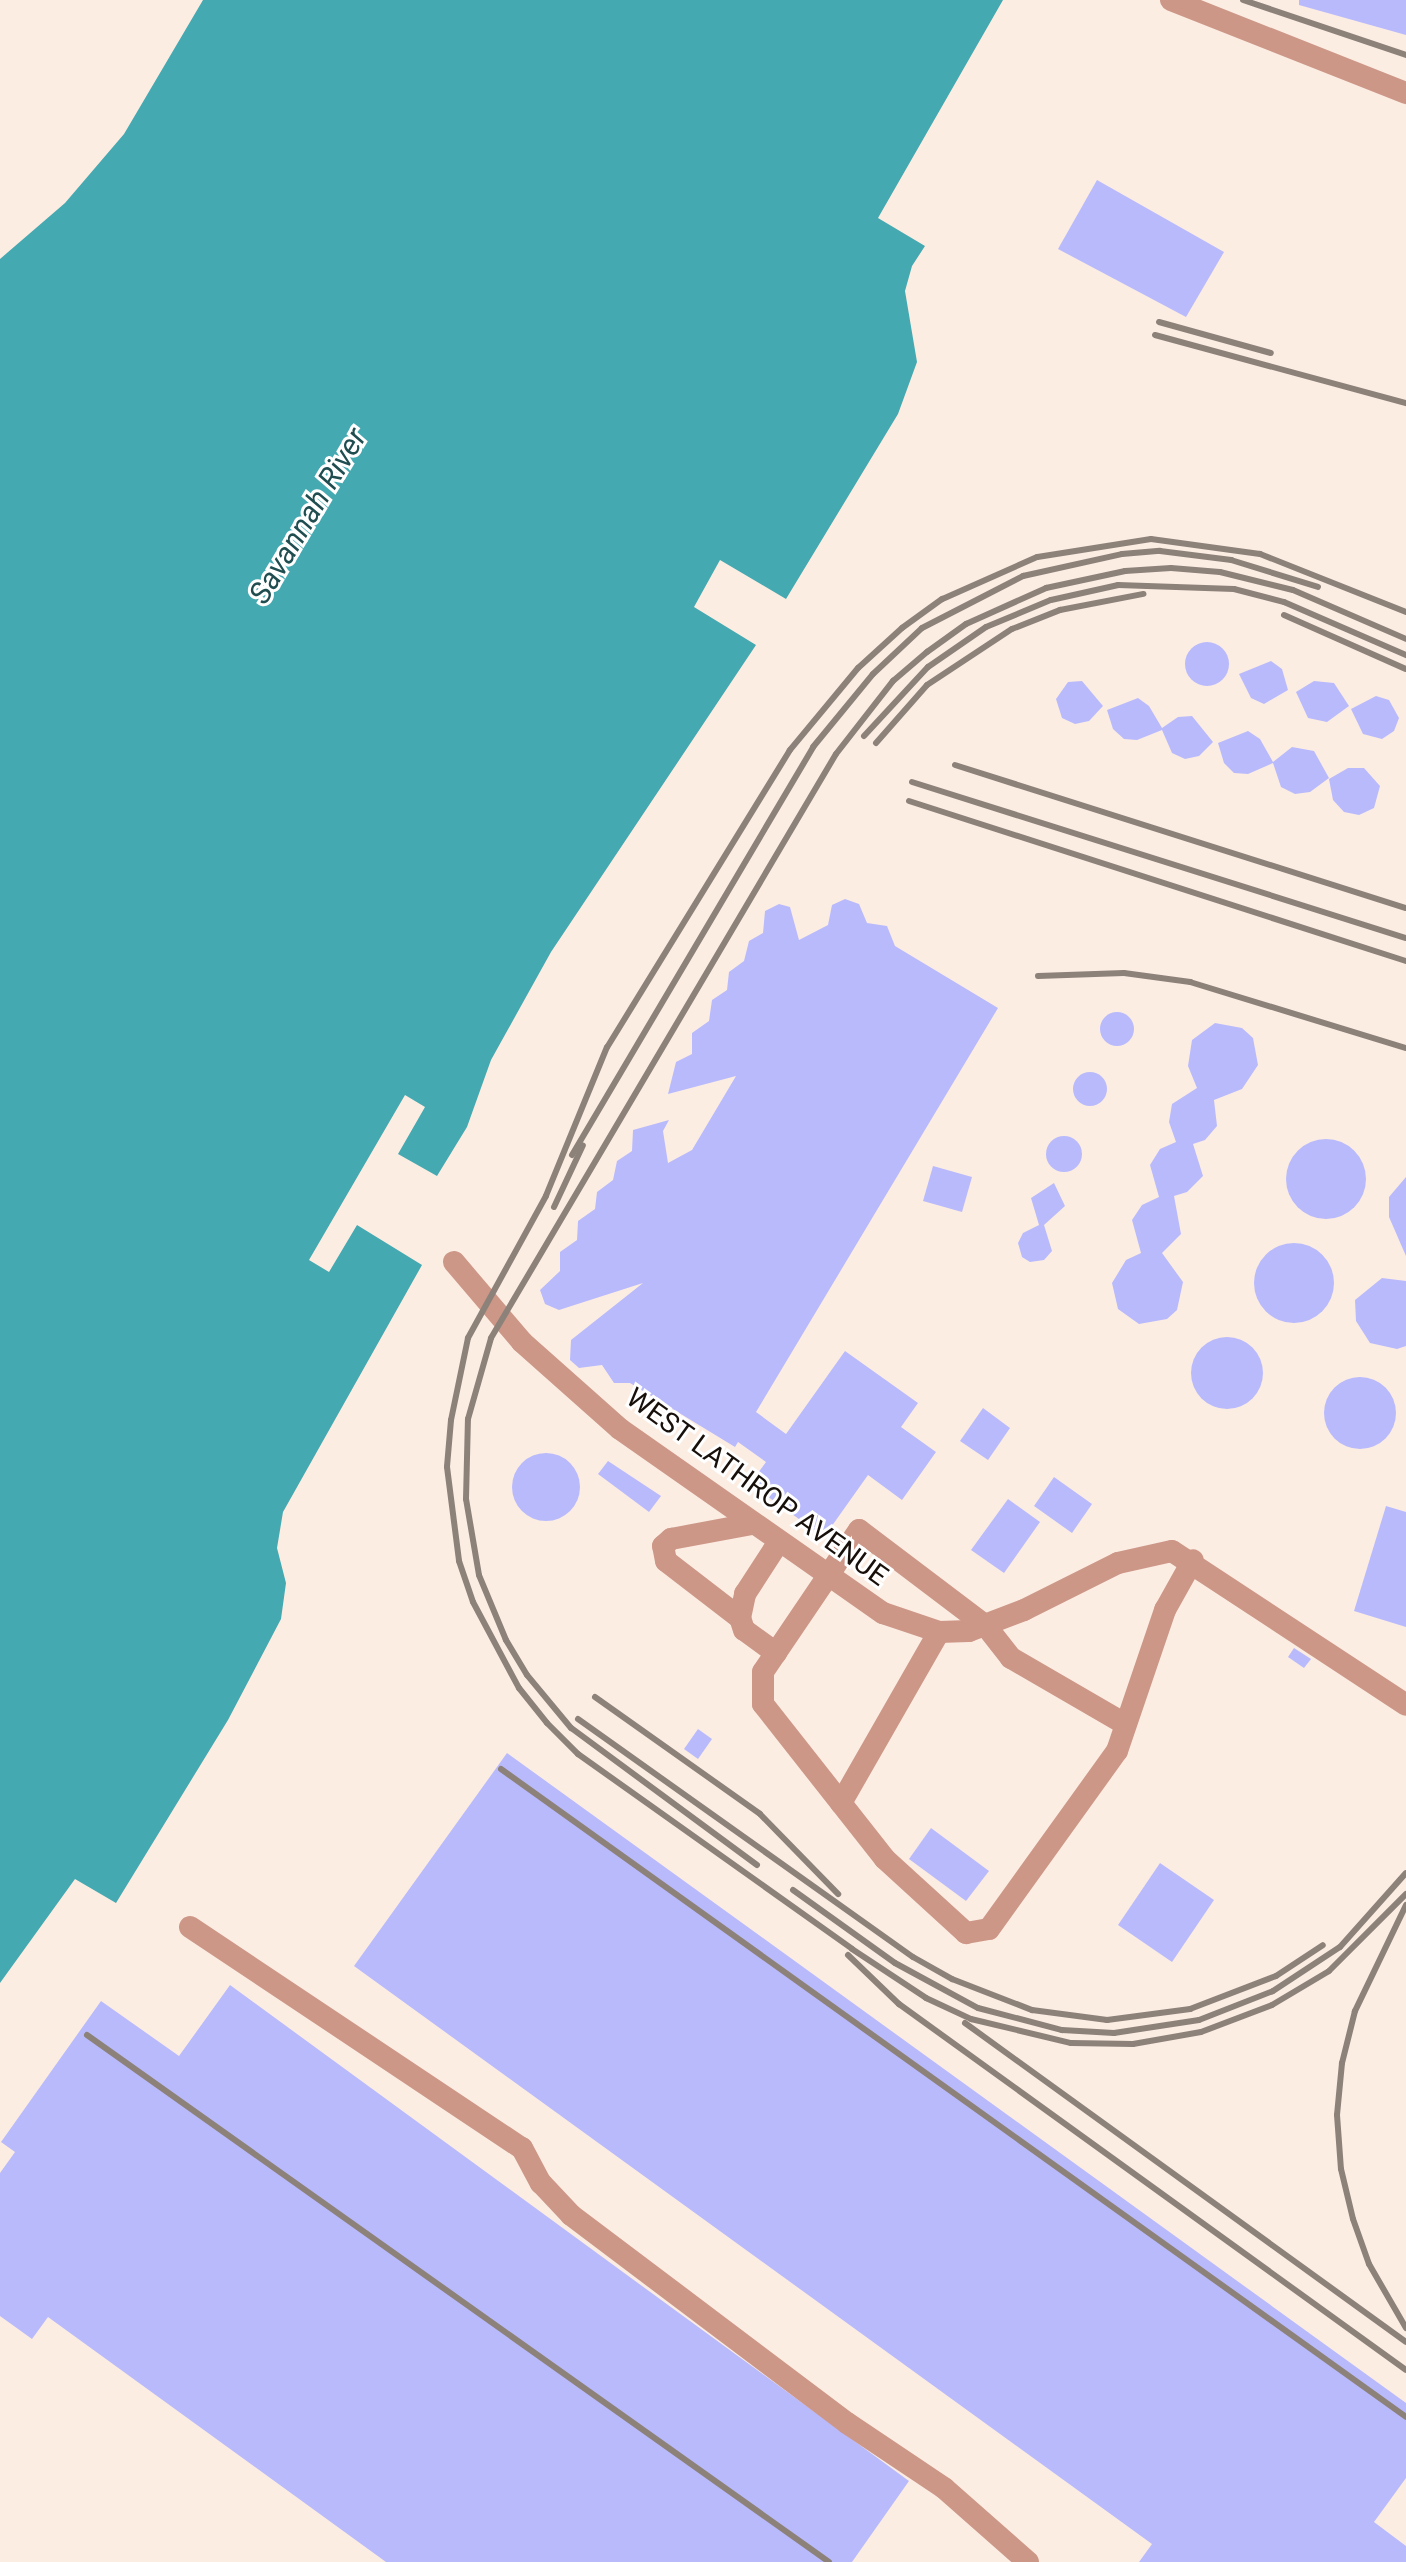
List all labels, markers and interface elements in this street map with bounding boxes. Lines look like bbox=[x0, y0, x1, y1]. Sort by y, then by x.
water label: Savannah River bbox=[242, 422, 374, 610]
street label: WEST LATHROP AVENUE bbox=[619, 1381, 895, 1593]

